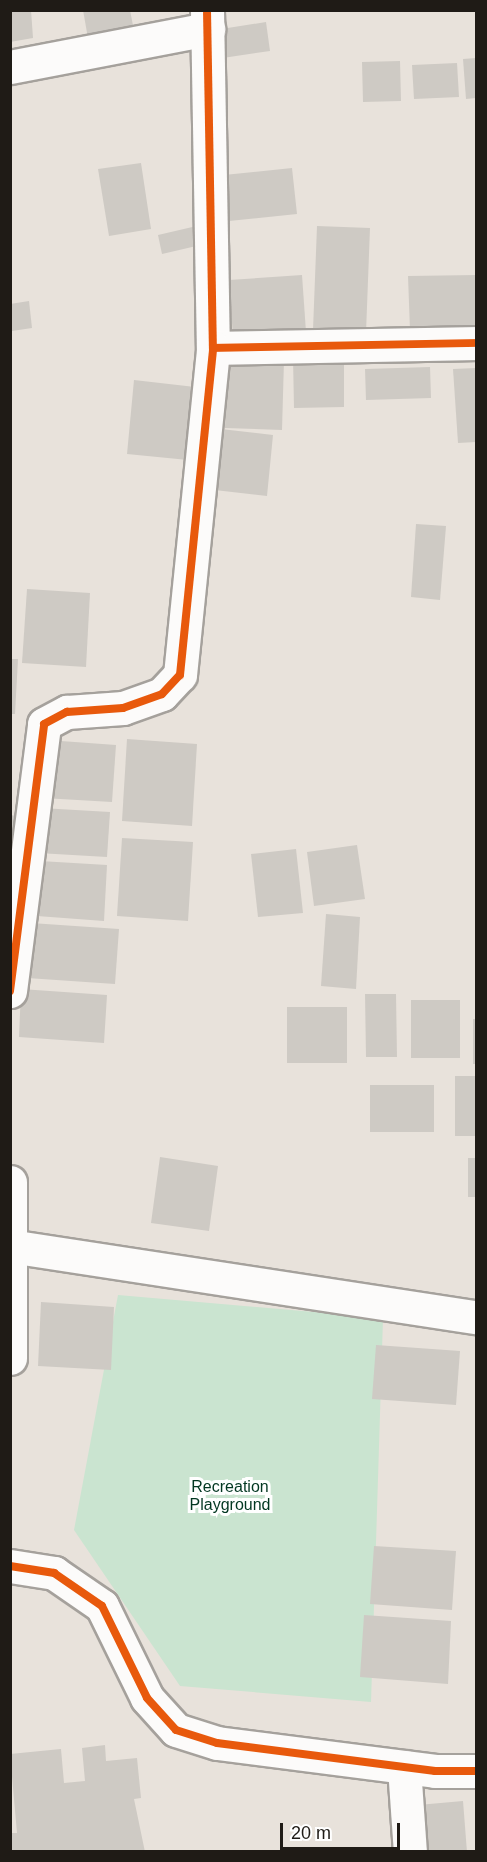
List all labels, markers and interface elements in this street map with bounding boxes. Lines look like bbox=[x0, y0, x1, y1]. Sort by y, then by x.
park label: Recreation Playground bbox=[190, 1477, 270, 1515]
scale bar bbox=[283, 1811, 403, 1849]
text: 20 m bbox=[291, 1823, 331, 1843]

